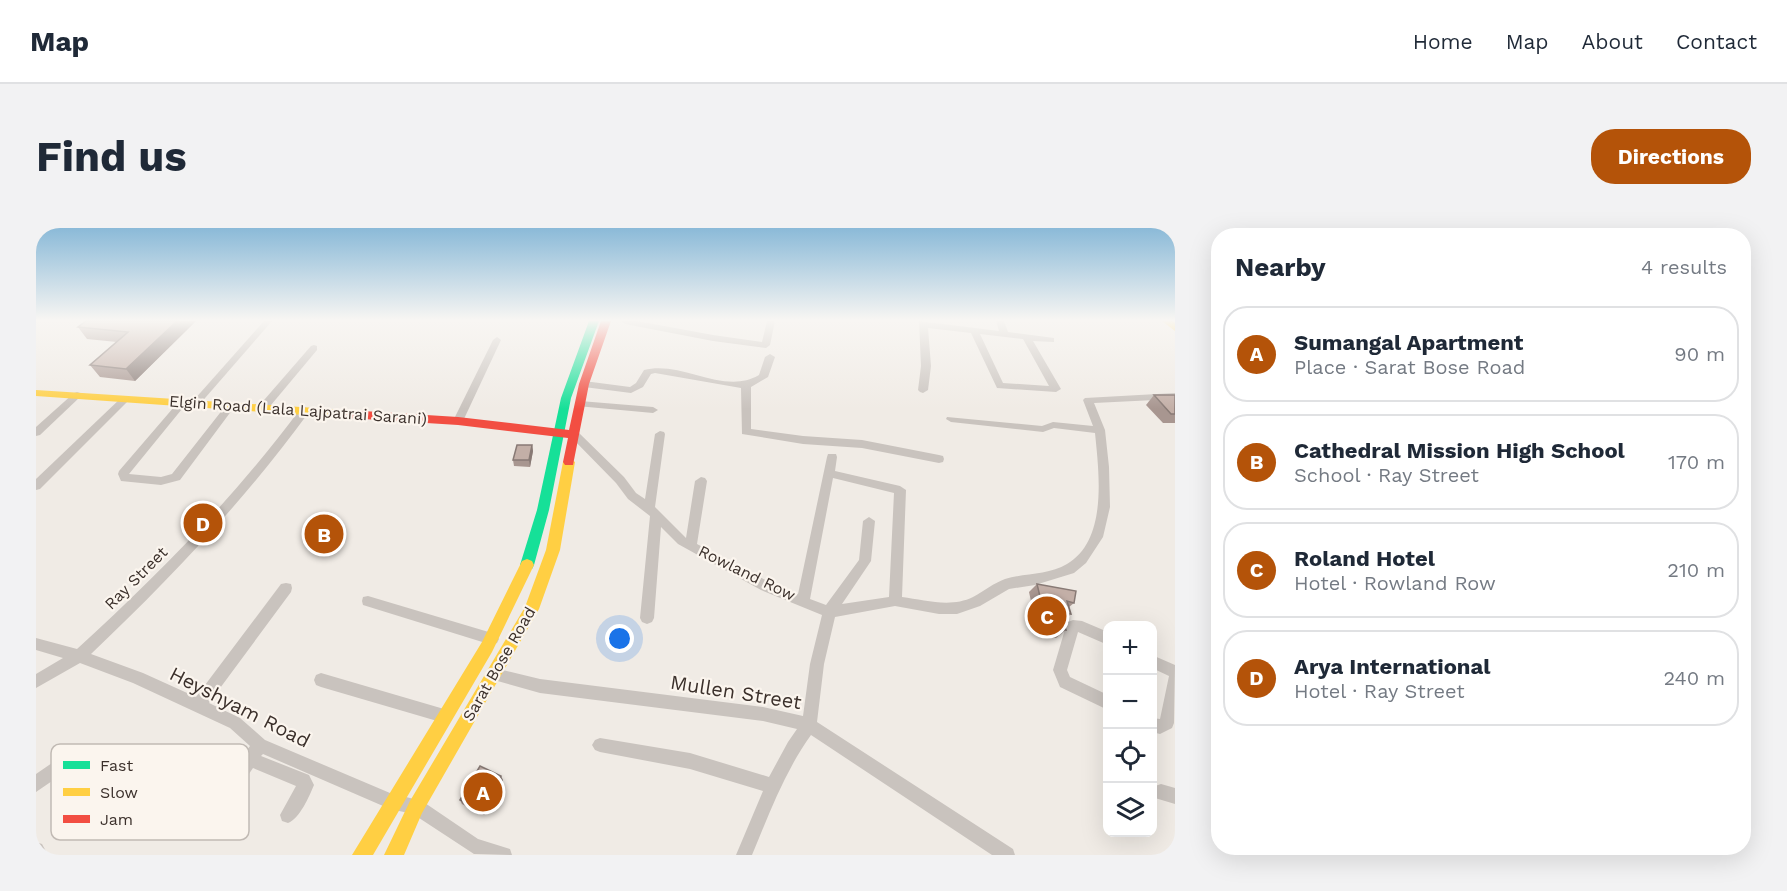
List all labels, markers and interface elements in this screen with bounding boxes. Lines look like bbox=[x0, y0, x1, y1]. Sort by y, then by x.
text: Map bbox=[30, 25, 89, 58]
text: Home bbox=[1413, 29, 1473, 54]
text: Map bbox=[1506, 29, 1549, 54]
text: About bbox=[1582, 29, 1643, 54]
text: Contact bbox=[1676, 29, 1757, 54]
button: Directions bbox=[1591, 129, 1751, 184]
text: Find us bbox=[36, 132, 187, 181]
text: Nearby bbox=[1235, 252, 1326, 282]
text: 4 results bbox=[1641, 255, 1727, 279]
text: Sumangal Apartment bbox=[1294, 330, 1523, 355]
text: A bbox=[1250, 342, 1263, 366]
text: 90 m bbox=[1674, 342, 1725, 366]
text: Place · Sarat Bose Road bbox=[1294, 355, 1525, 379]
street label: Elgin Road (Lala Lajpatrai Sarani) bbox=[168, 392, 428, 428]
text: Cathedral Mission High School bbox=[1294, 438, 1625, 463]
text: B bbox=[1250, 450, 1263, 474]
text: 170 m bbox=[1668, 450, 1725, 474]
text: School · Ray Street bbox=[1294, 463, 1479, 487]
pin: D bbox=[184, 500, 222, 546]
pin: B bbox=[304, 512, 344, 556]
street label: Rowland Row bbox=[695, 541, 799, 605]
street label: Ray Street bbox=[101, 543, 171, 613]
text: Roland Hotel bbox=[1294, 546, 1435, 571]
text: C bbox=[1250, 558, 1263, 582]
text: 210 m bbox=[1667, 558, 1725, 582]
text: Hotel · Rowland Row bbox=[1294, 571, 1496, 595]
pin: C bbox=[1028, 594, 1066, 638]
street label: Sarat Bose Road bbox=[459, 604, 539, 724]
map controls bbox=[1103, 621, 1157, 837]
button: + bbox=[1103, 621, 1157, 675]
your location bbox=[605, 624, 634, 653]
text: Arya International bbox=[1294, 654, 1490, 679]
street label: Heyshyam Road bbox=[166, 661, 314, 753]
text: D bbox=[1249, 666, 1264, 690]
text: 240 m bbox=[1663, 666, 1725, 690]
street label: Mullen Street bbox=[669, 670, 804, 714]
button: − bbox=[1103, 675, 1157, 729]
text: Hotel · Ray Street bbox=[1294, 679, 1465, 703]
button: locate bbox=[1103, 729, 1157, 783]
legend bbox=[51, 744, 249, 840]
text: Fast bbox=[100, 756, 133, 775]
pin: A bbox=[464, 770, 502, 814]
text: Slow bbox=[100, 783, 138, 802]
button: layers bbox=[1103, 783, 1157, 837]
text: Jam bbox=[100, 810, 133, 829]

